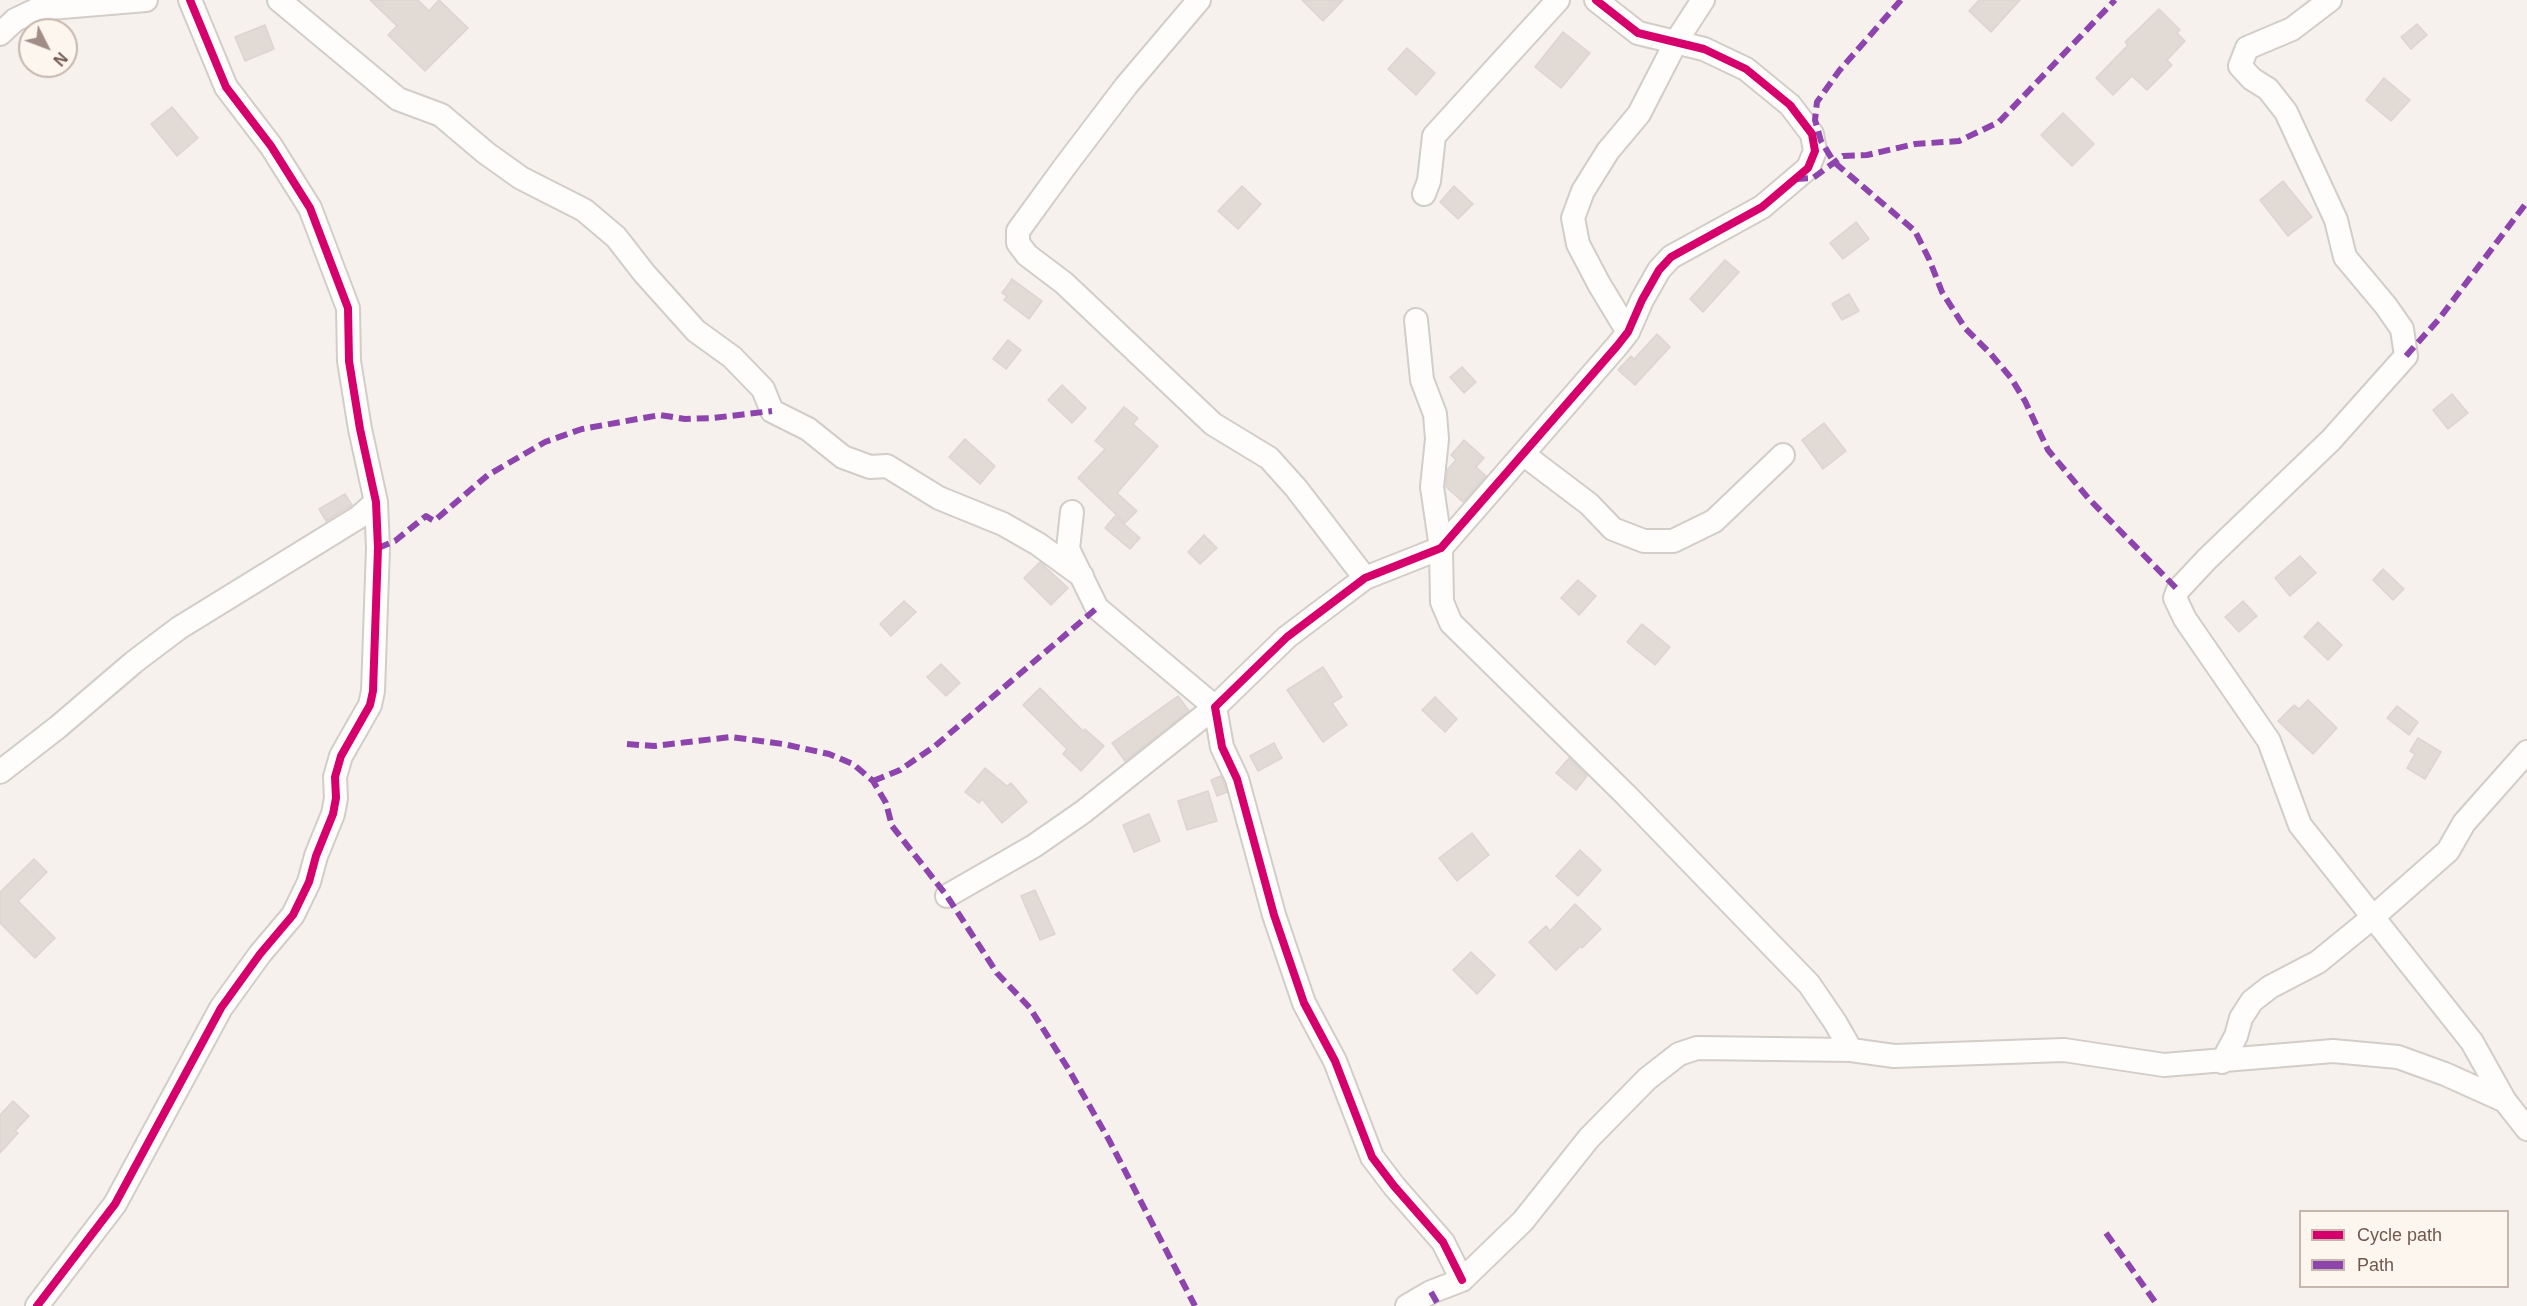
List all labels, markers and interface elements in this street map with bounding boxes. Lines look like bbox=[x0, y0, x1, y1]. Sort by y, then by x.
north arrow bbox=[18, 18, 78, 78]
text: N bbox=[50, 49, 70, 69]
legend bbox=[2299, 1210, 2509, 1288]
text: Cycle path bbox=[2357, 1225, 2442, 1245]
text: Path bbox=[2357, 1255, 2394, 1275]

